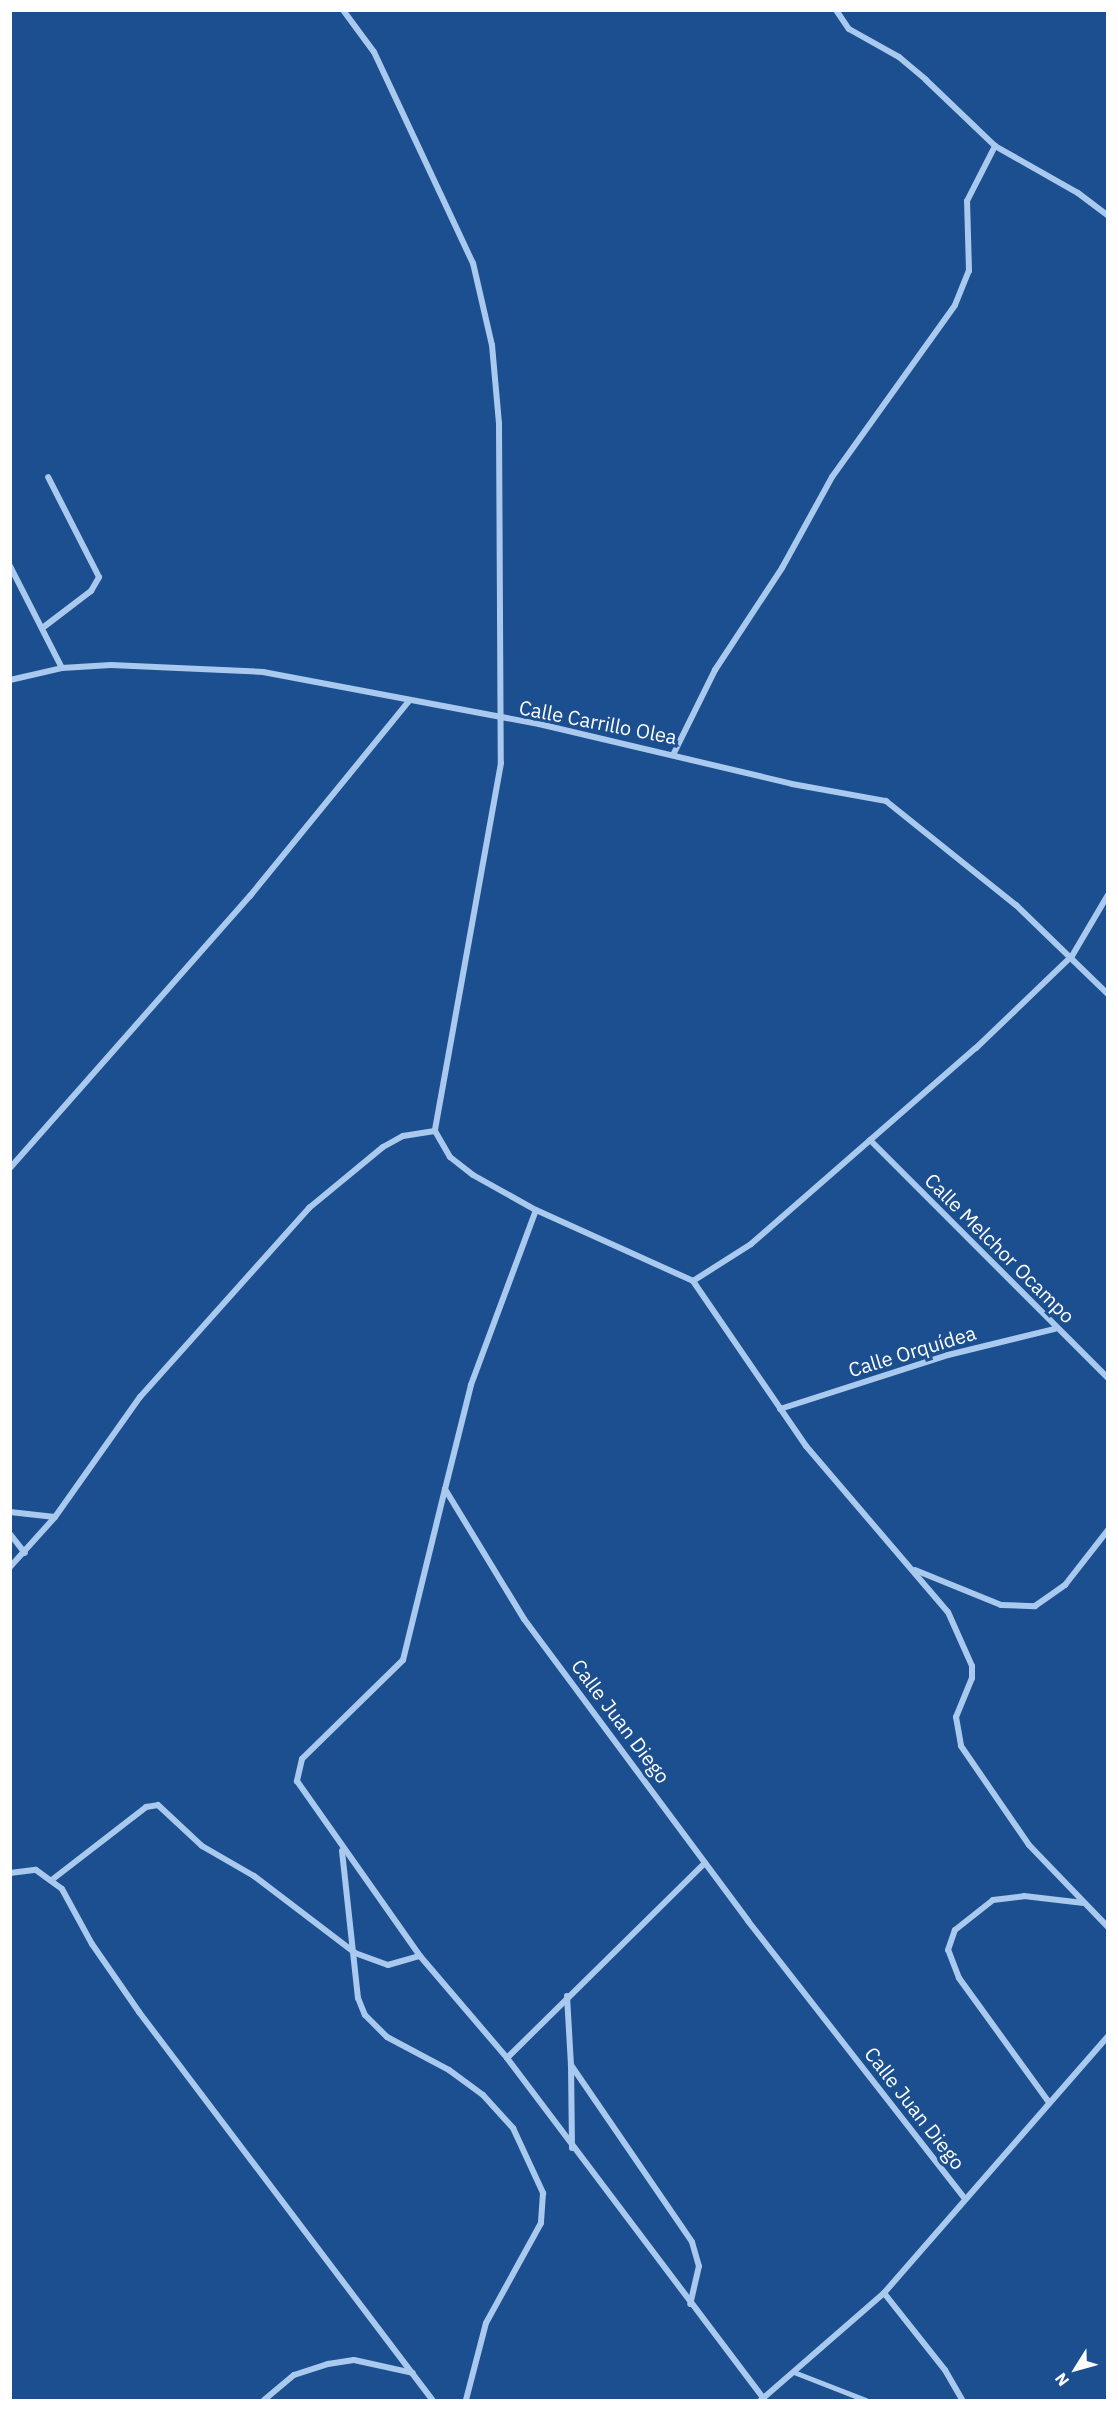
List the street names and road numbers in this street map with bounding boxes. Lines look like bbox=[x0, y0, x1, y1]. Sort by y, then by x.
street label: Calle Carrillo Olea bbox=[517, 695, 679, 749]
street label: Calle Melchor Ocampo bbox=[920, 1168, 1080, 1328]
street label: Calle Orquídea bbox=[845, 1320, 979, 1382]
street label: Calle Juan Diego bbox=[567, 1654, 675, 1788]
street label: Calle Juan Diego bbox=[860, 2042, 970, 2174]

